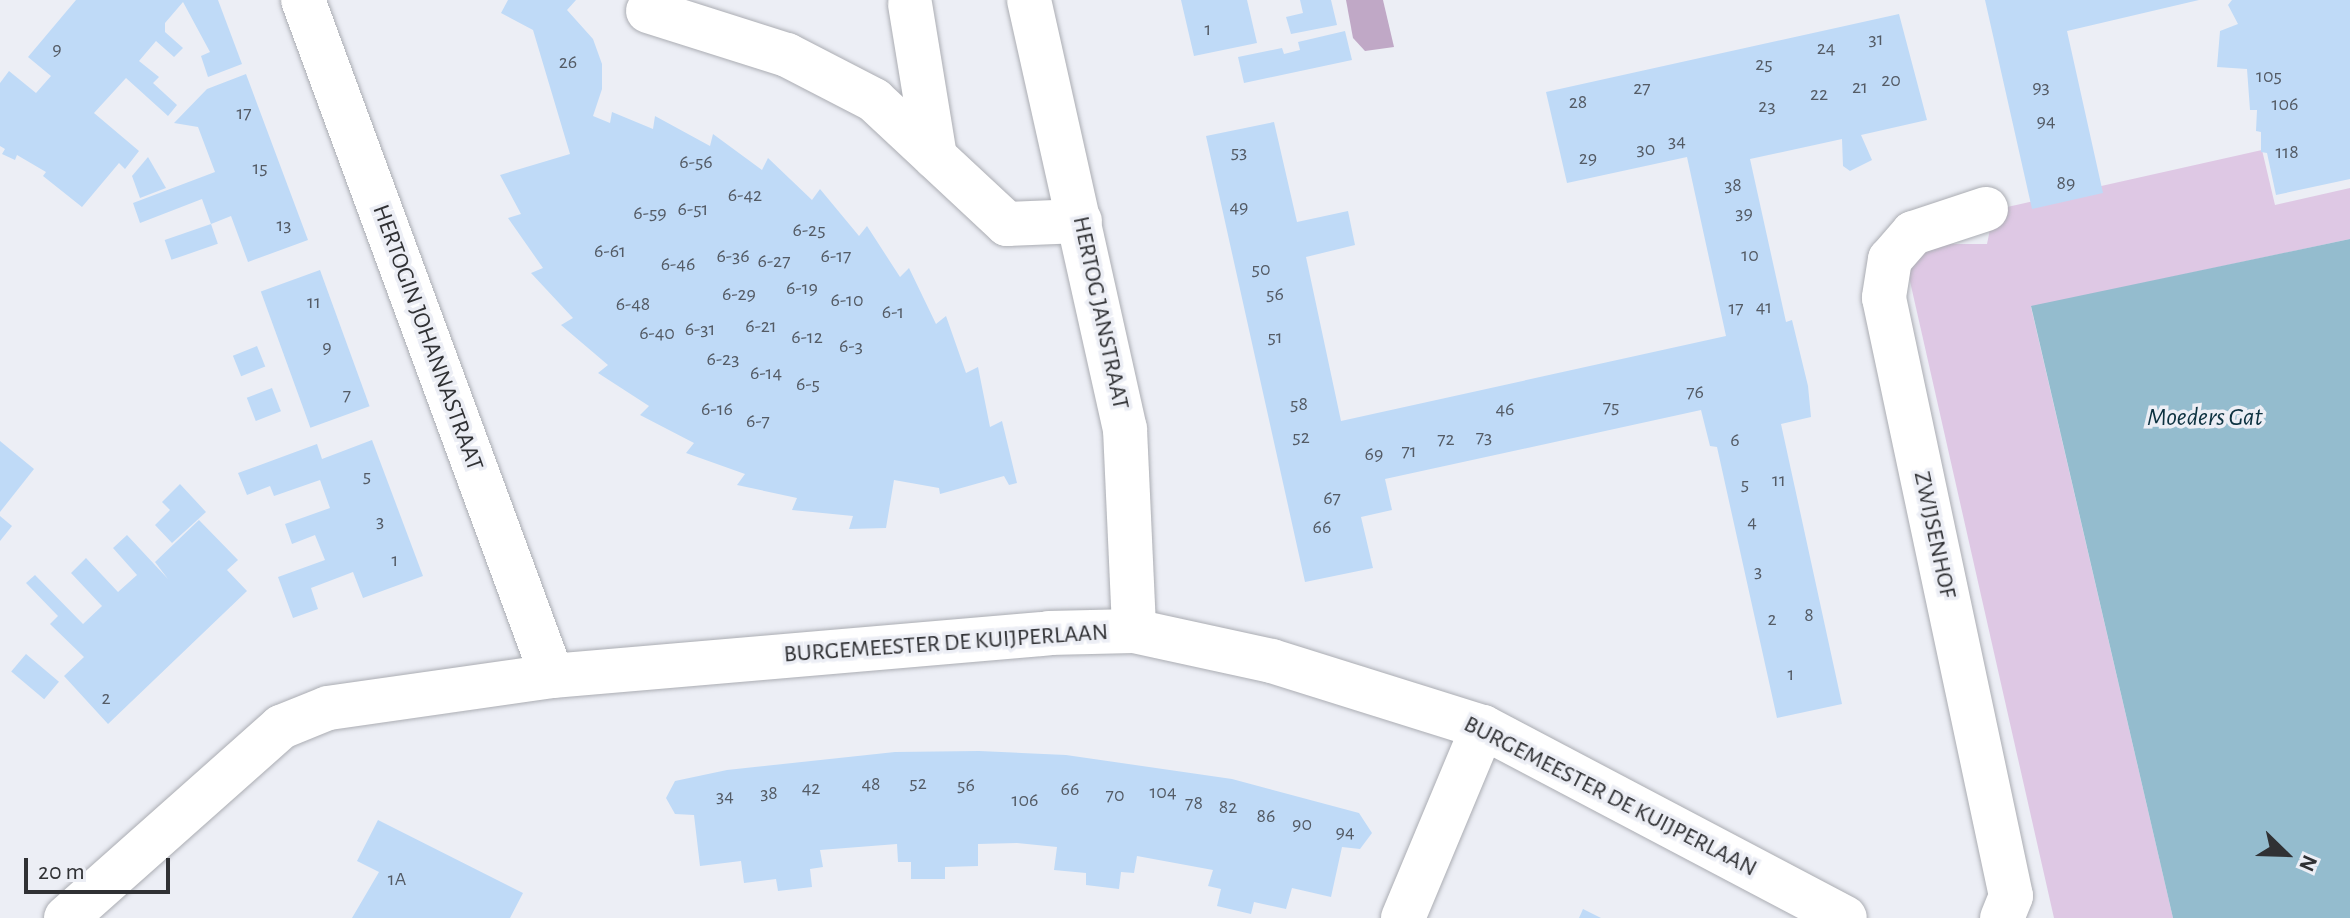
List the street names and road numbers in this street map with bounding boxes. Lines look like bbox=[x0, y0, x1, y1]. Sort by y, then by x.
street label: HERTOGIN JOHANNASTRAAT bbox=[365, 201, 489, 475]
street label: HERTOG JANSTRAAT bbox=[1065, 214, 1135, 412]
street label: ZWIJSENHOF bbox=[1907, 469, 1961, 601]
street label: BURGEMEESTER DE KUIJPERLAAN bbox=[783, 618, 1109, 670]
street label: BURGEMEESTER DE KUIJPERLAAN bbox=[1459, 710, 1761, 884]

